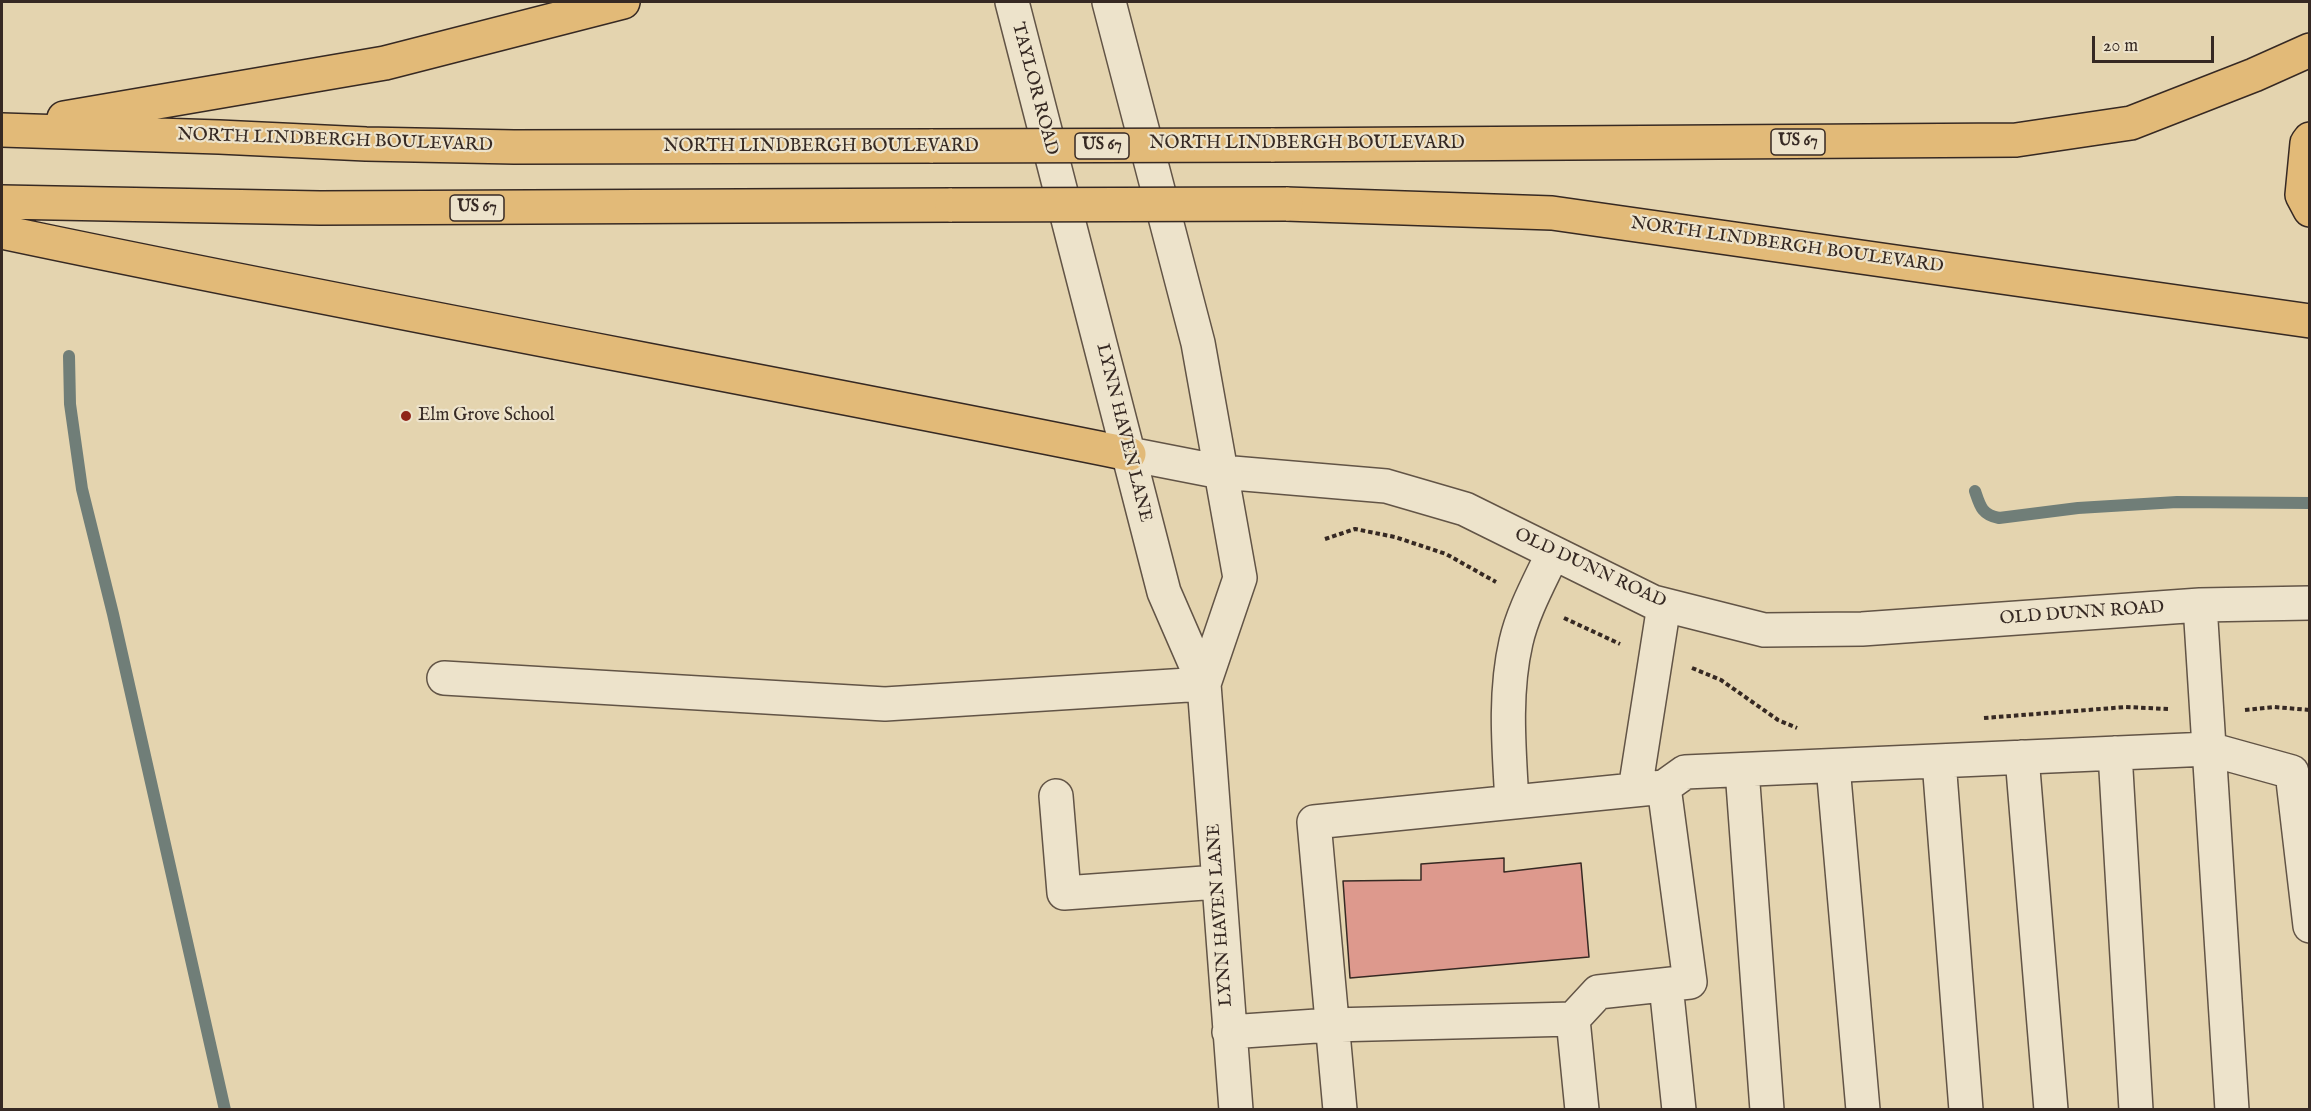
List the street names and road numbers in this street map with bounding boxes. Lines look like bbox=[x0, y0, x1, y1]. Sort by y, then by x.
street label: TAYLOR ROAD bbox=[1006, 20, 1062, 158]
street label: NORTH LINDBERGH BOULEVARD bbox=[177, 125, 493, 157]
road number: US 67 bbox=[1771, 129, 1825, 155]
road number: US 67 bbox=[1075, 133, 1129, 159]
street label: NORTH LINDBERGH BOULEVARD bbox=[1149, 133, 1465, 155]
street label: NORTH LINDBERGH BOULEVARD bbox=[663, 136, 979, 158]
road number: US 67 bbox=[450, 195, 504, 221]
street label: NORTH LINDBERGH BOULEVARD bbox=[1629, 213, 1945, 279]
street label: LYNN HAVEN LANE bbox=[1090, 341, 1156, 525]
street label: OLD DUNN ROAD bbox=[1511, 524, 1669, 614]
street label: OLD DUNN ROAD bbox=[1999, 597, 2165, 631]
street label: LYNN HAVEN LANE bbox=[1204, 823, 1238, 1007]

